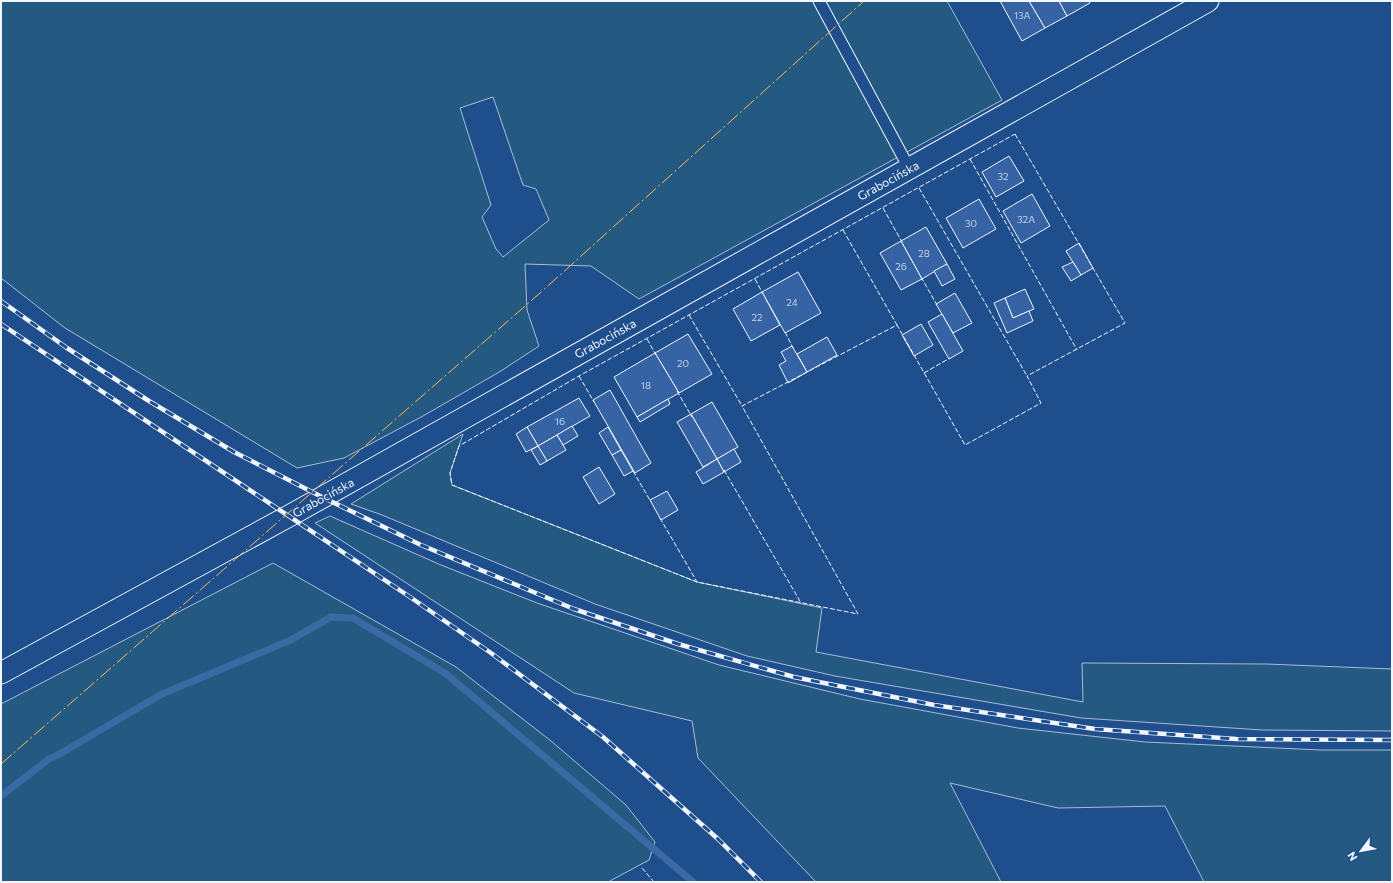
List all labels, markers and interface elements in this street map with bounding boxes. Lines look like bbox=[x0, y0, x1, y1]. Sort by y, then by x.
house number: 13A bbox=[1014, 9, 1030, 21]
street label: Grabocińska bbox=[855, 157, 921, 203]
house number: 32 bbox=[997, 170, 1009, 182]
house number: 32A bbox=[1017, 213, 1035, 225]
house number: 30 bbox=[965, 217, 977, 229]
house number: 28 bbox=[918, 247, 930, 259]
house number: 26 bbox=[895, 260, 907, 272]
house number: 24 bbox=[786, 296, 798, 308]
house number: 22 bbox=[751, 311, 763, 323]
street label: Grabocińska bbox=[572, 315, 638, 361]
house number: 20 bbox=[677, 357, 689, 369]
house number: 18 bbox=[641, 379, 651, 391]
house number: 16 bbox=[555, 415, 565, 427]
street label: Grabocińska bbox=[290, 474, 356, 520]
north arrow bbox=[1341, 831, 1381, 871]
text: N bbox=[1344, 850, 1360, 864]

